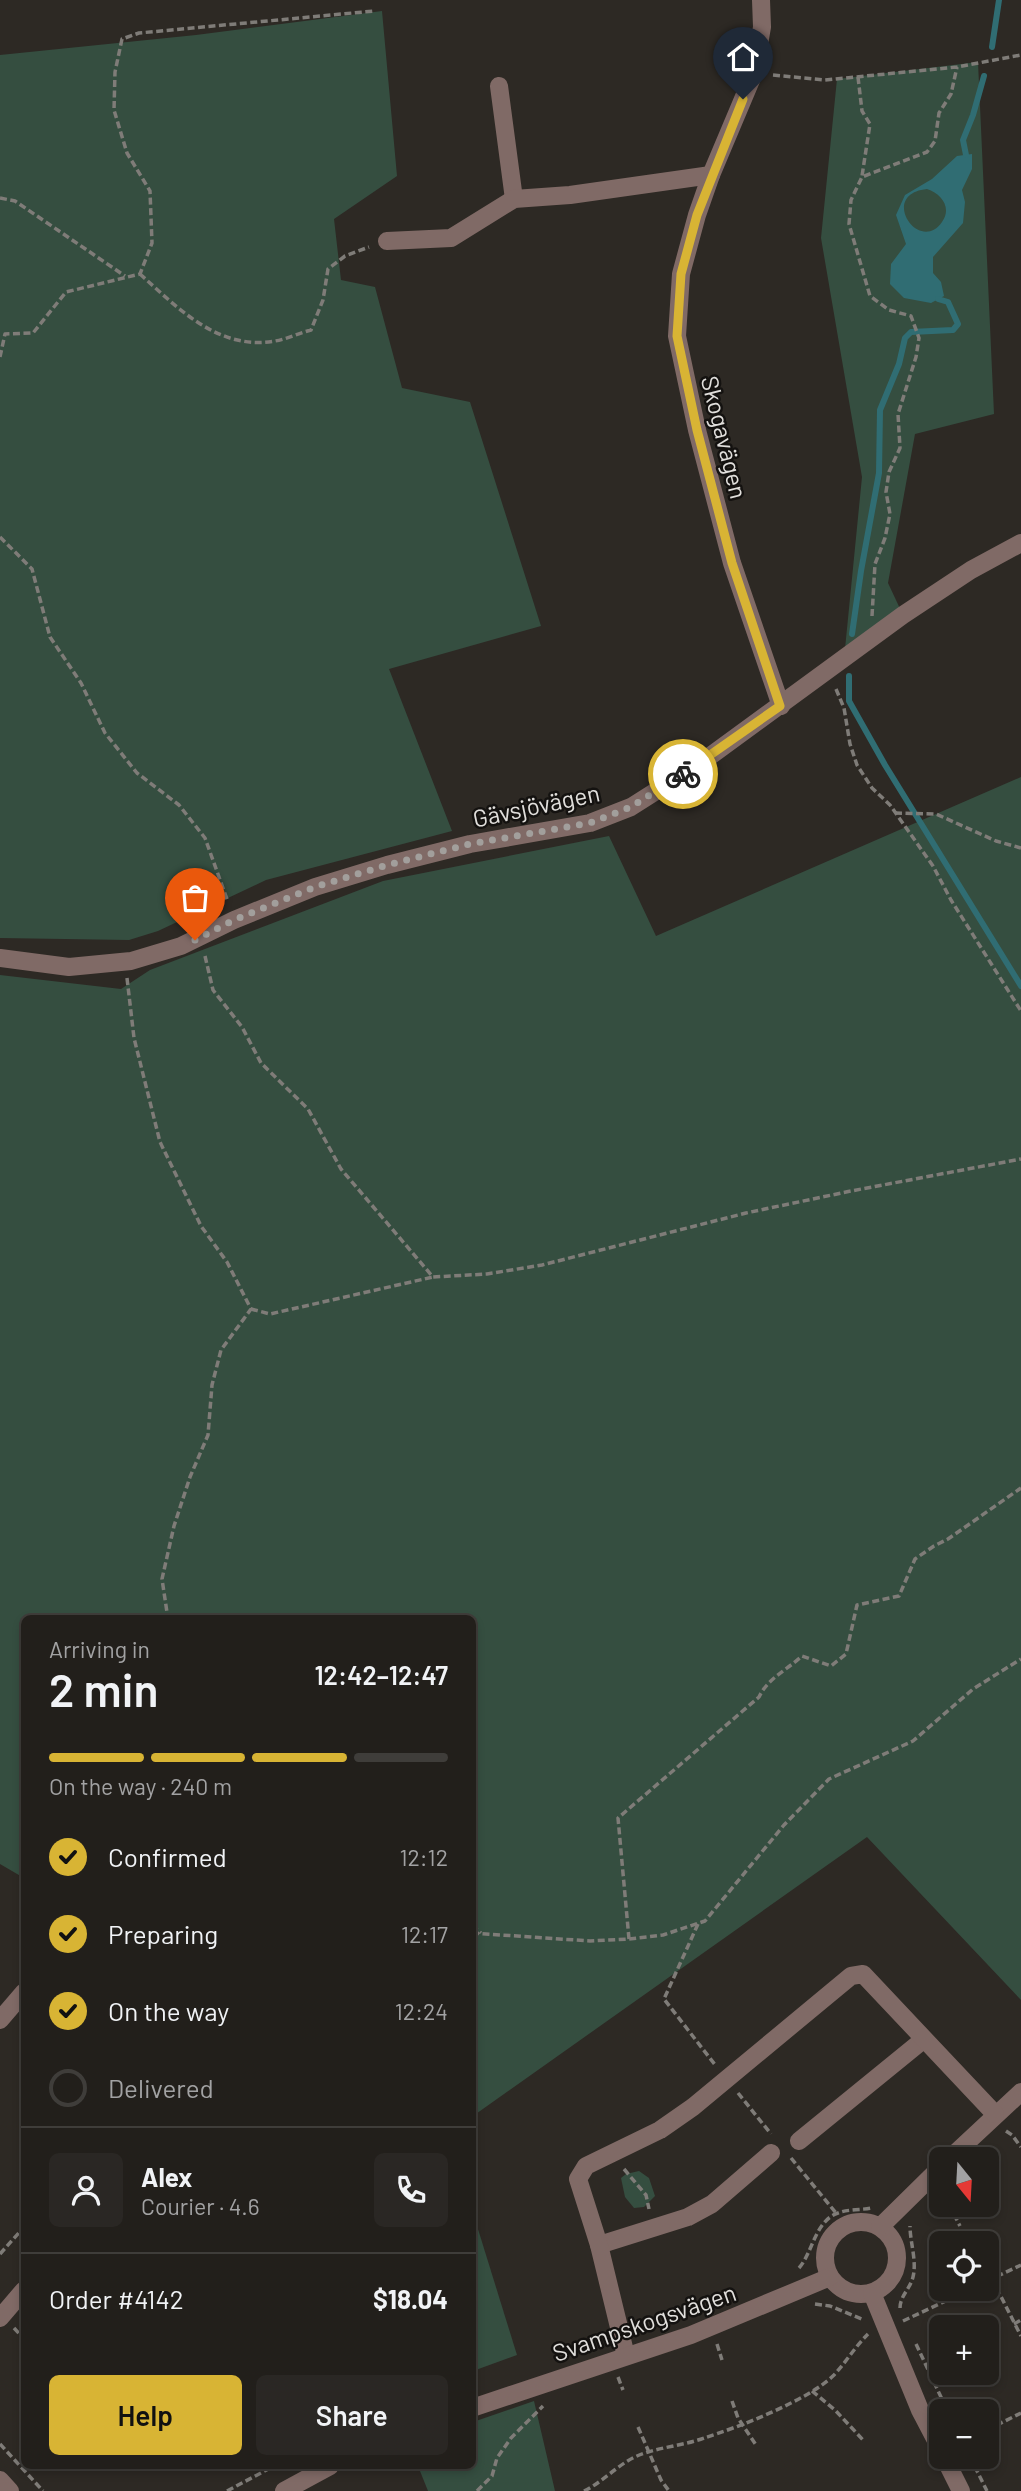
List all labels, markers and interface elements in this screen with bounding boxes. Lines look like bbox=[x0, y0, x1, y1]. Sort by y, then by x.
pin bbox=[713, 27, 773, 99]
icon: home bbox=[724, 38, 762, 76]
street label: Skogavägen bbox=[696, 373, 754, 501]
courier bbox=[648, 739, 718, 809]
icon: bike bbox=[664, 755, 702, 793]
street label: Gävsjövägen bbox=[470, 777, 602, 833]
pin bbox=[165, 868, 225, 940]
icon: bag bbox=[176, 879, 214, 917]
text: Arriving in bbox=[49, 1635, 150, 1663]
text: 12:42–12:47 bbox=[314, 1659, 448, 1690]
text: 2 min bbox=[49, 1661, 158, 1716]
text: On the way · 240 m bbox=[49, 1772, 232, 1800]
icon: check bbox=[49, 1838, 87, 1876]
text: Confirmed bbox=[108, 1841, 227, 1872]
text: 12:12 bbox=[399, 1843, 448, 1871]
icon: check bbox=[49, 1915, 87, 1953]
text: Preparing bbox=[108, 1918, 218, 1949]
text: 12:17 bbox=[401, 1920, 448, 1948]
icon: check bbox=[49, 1992, 87, 2030]
text: On the way bbox=[108, 1995, 229, 2026]
text: 12:24 bbox=[395, 1997, 448, 2025]
text: Delivered bbox=[108, 2072, 214, 2103]
north arrow bbox=[929, 2147, 999, 2217]
map controls bbox=[929, 2147, 999, 2469]
button: person bbox=[49, 2153, 123, 2227]
button: phone bbox=[374, 2153, 448, 2227]
text: Alex bbox=[141, 2161, 192, 2192]
text: Courier · 4.6 bbox=[141, 2192, 260, 2220]
button: locate bbox=[929, 2231, 999, 2301]
street label: Svampskogsvägen bbox=[548, 2277, 740, 2367]
text: Order #4142 bbox=[49, 2283, 184, 2314]
text: $18.04 bbox=[373, 2283, 448, 2314]
button: + bbox=[929, 2315, 999, 2385]
button: Help bbox=[49, 2375, 242, 2455]
button: Share bbox=[256, 2375, 448, 2455]
button: − bbox=[929, 2399, 999, 2469]

